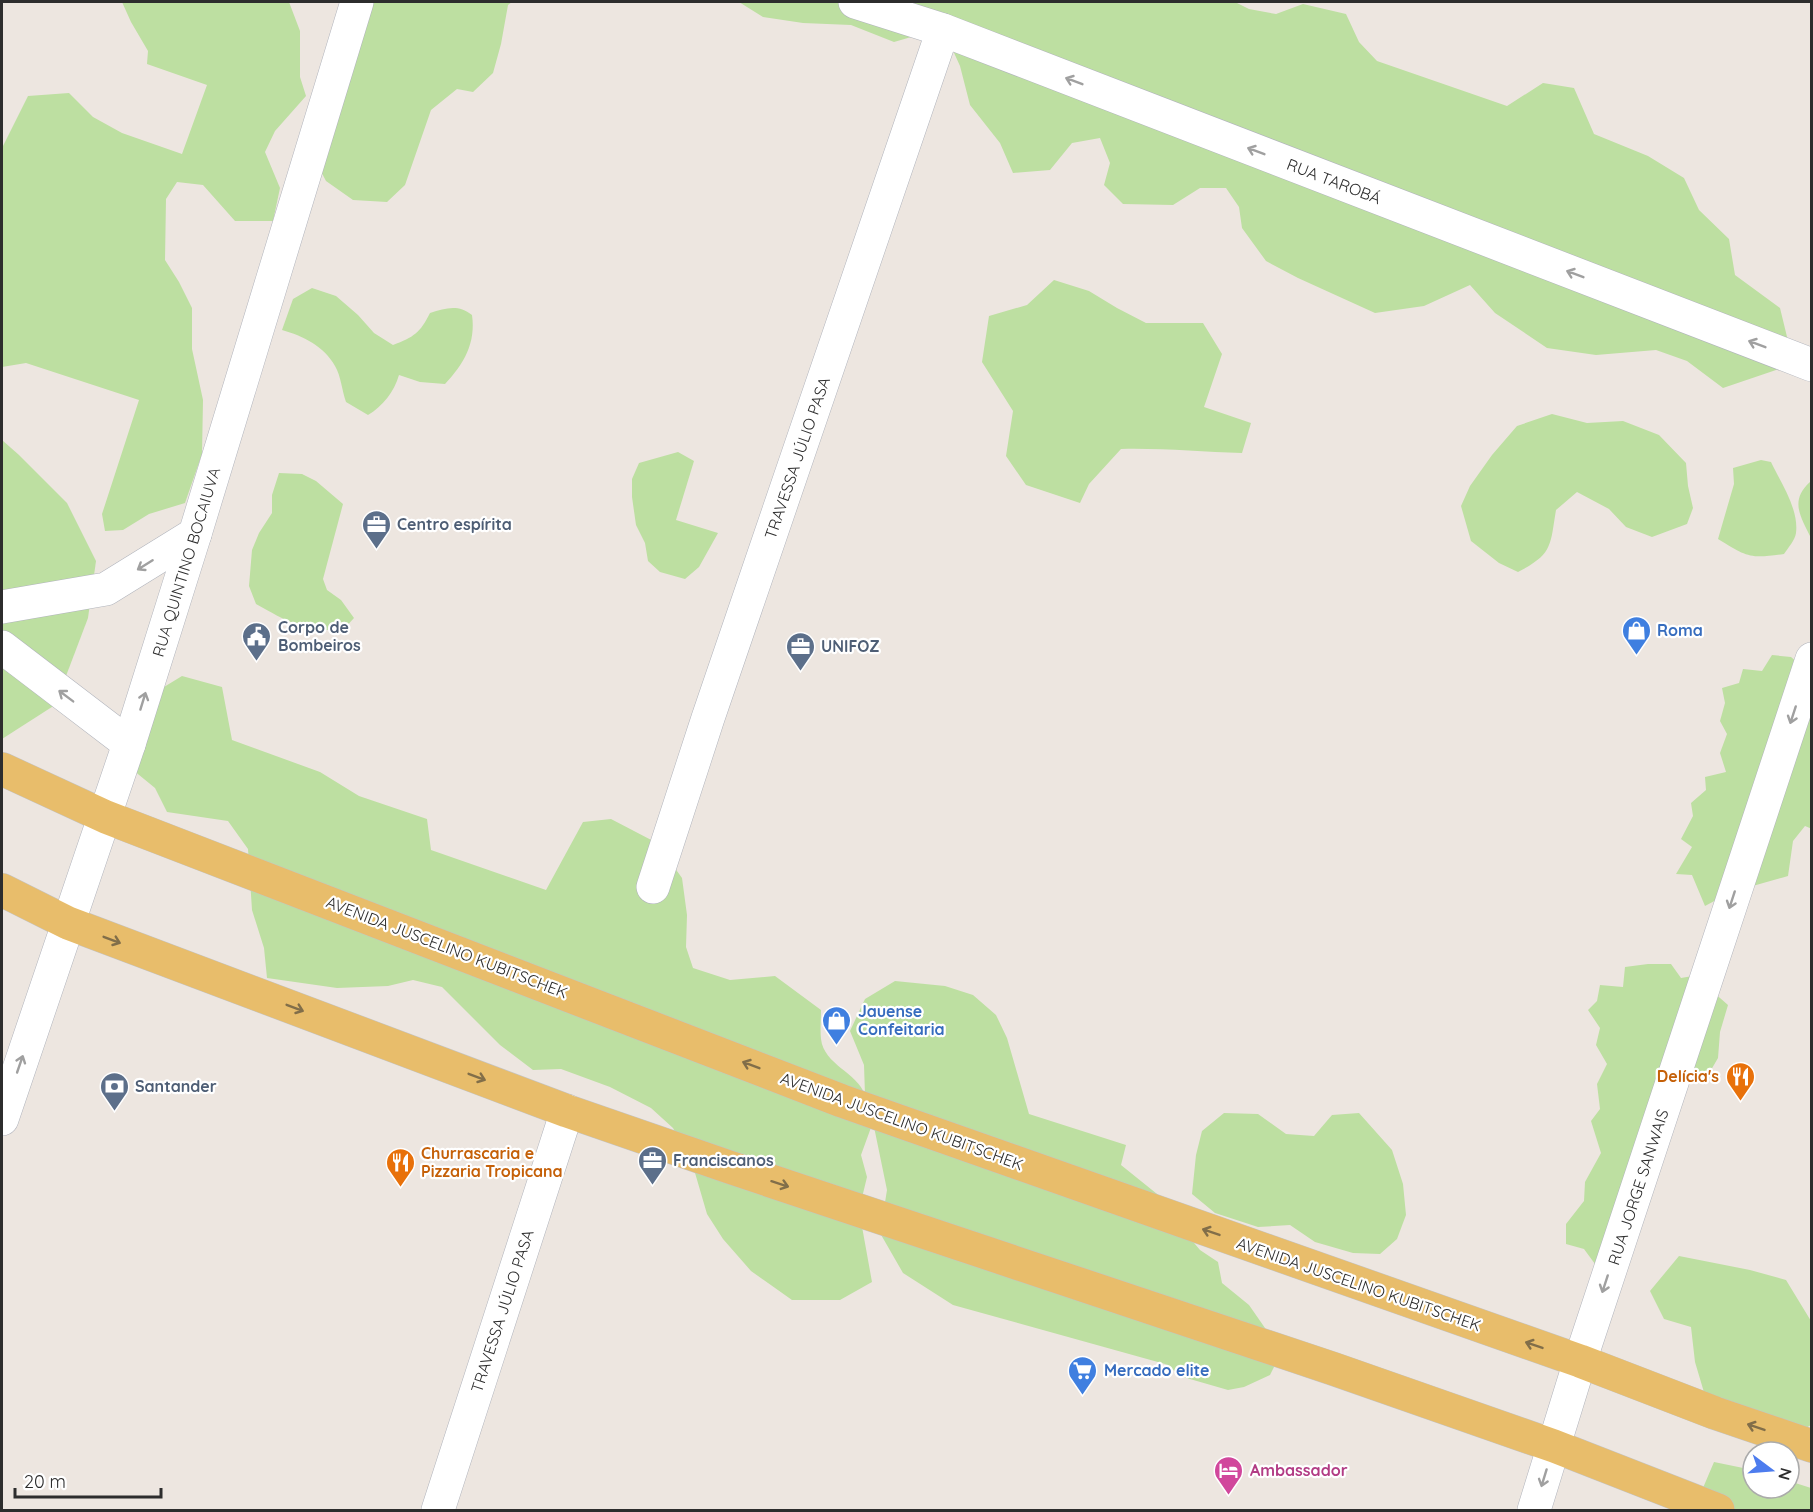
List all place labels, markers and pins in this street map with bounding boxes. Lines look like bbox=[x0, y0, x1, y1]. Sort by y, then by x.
office icon: Centro espírita bbox=[360, 508, 392, 550]
place label: Centro espírita bbox=[397, 514, 512, 534]
shop icon: Roma bbox=[1620, 614, 1652, 656]
place label: Corpo de Bombeiros bbox=[278, 617, 361, 655]
public building icon: Corpo de Bombeiros bbox=[241, 620, 273, 662]
place label: Roma bbox=[1657, 620, 1703, 640]
office icon: UNIFOZ bbox=[784, 630, 816, 672]
place label: UNIFOZ bbox=[821, 636, 880, 656]
place label: Jauense Confeitaria bbox=[858, 1001, 945, 1039]
shop icon: Jauense Confeitaria bbox=[821, 1004, 853, 1046]
restaurant icon: Delícia's bbox=[1724, 1060, 1756, 1102]
place label: Delícia's bbox=[1657, 1066, 1719, 1086]
bank icon: Santander bbox=[98, 1070, 130, 1112]
place label: Santander bbox=[135, 1076, 217, 1096]
place label: Churrascaria e Pizzaria Tropicana bbox=[421, 1143, 563, 1181]
office icon: Franciscanos bbox=[636, 1144, 668, 1186]
restaurant icon: Churrascaria e Pizzaria Tropicana bbox=[384, 1146, 416, 1188]
place label: Franciscanos bbox=[673, 1150, 774, 1170]
supermarket icon: Mercado elite bbox=[1067, 1354, 1099, 1396]
place label: Mercado elite bbox=[1104, 1360, 1209, 1380]
hotel icon: Ambassador bbox=[1213, 1454, 1245, 1496]
place label: Ambassador bbox=[1250, 1460, 1348, 1480]

